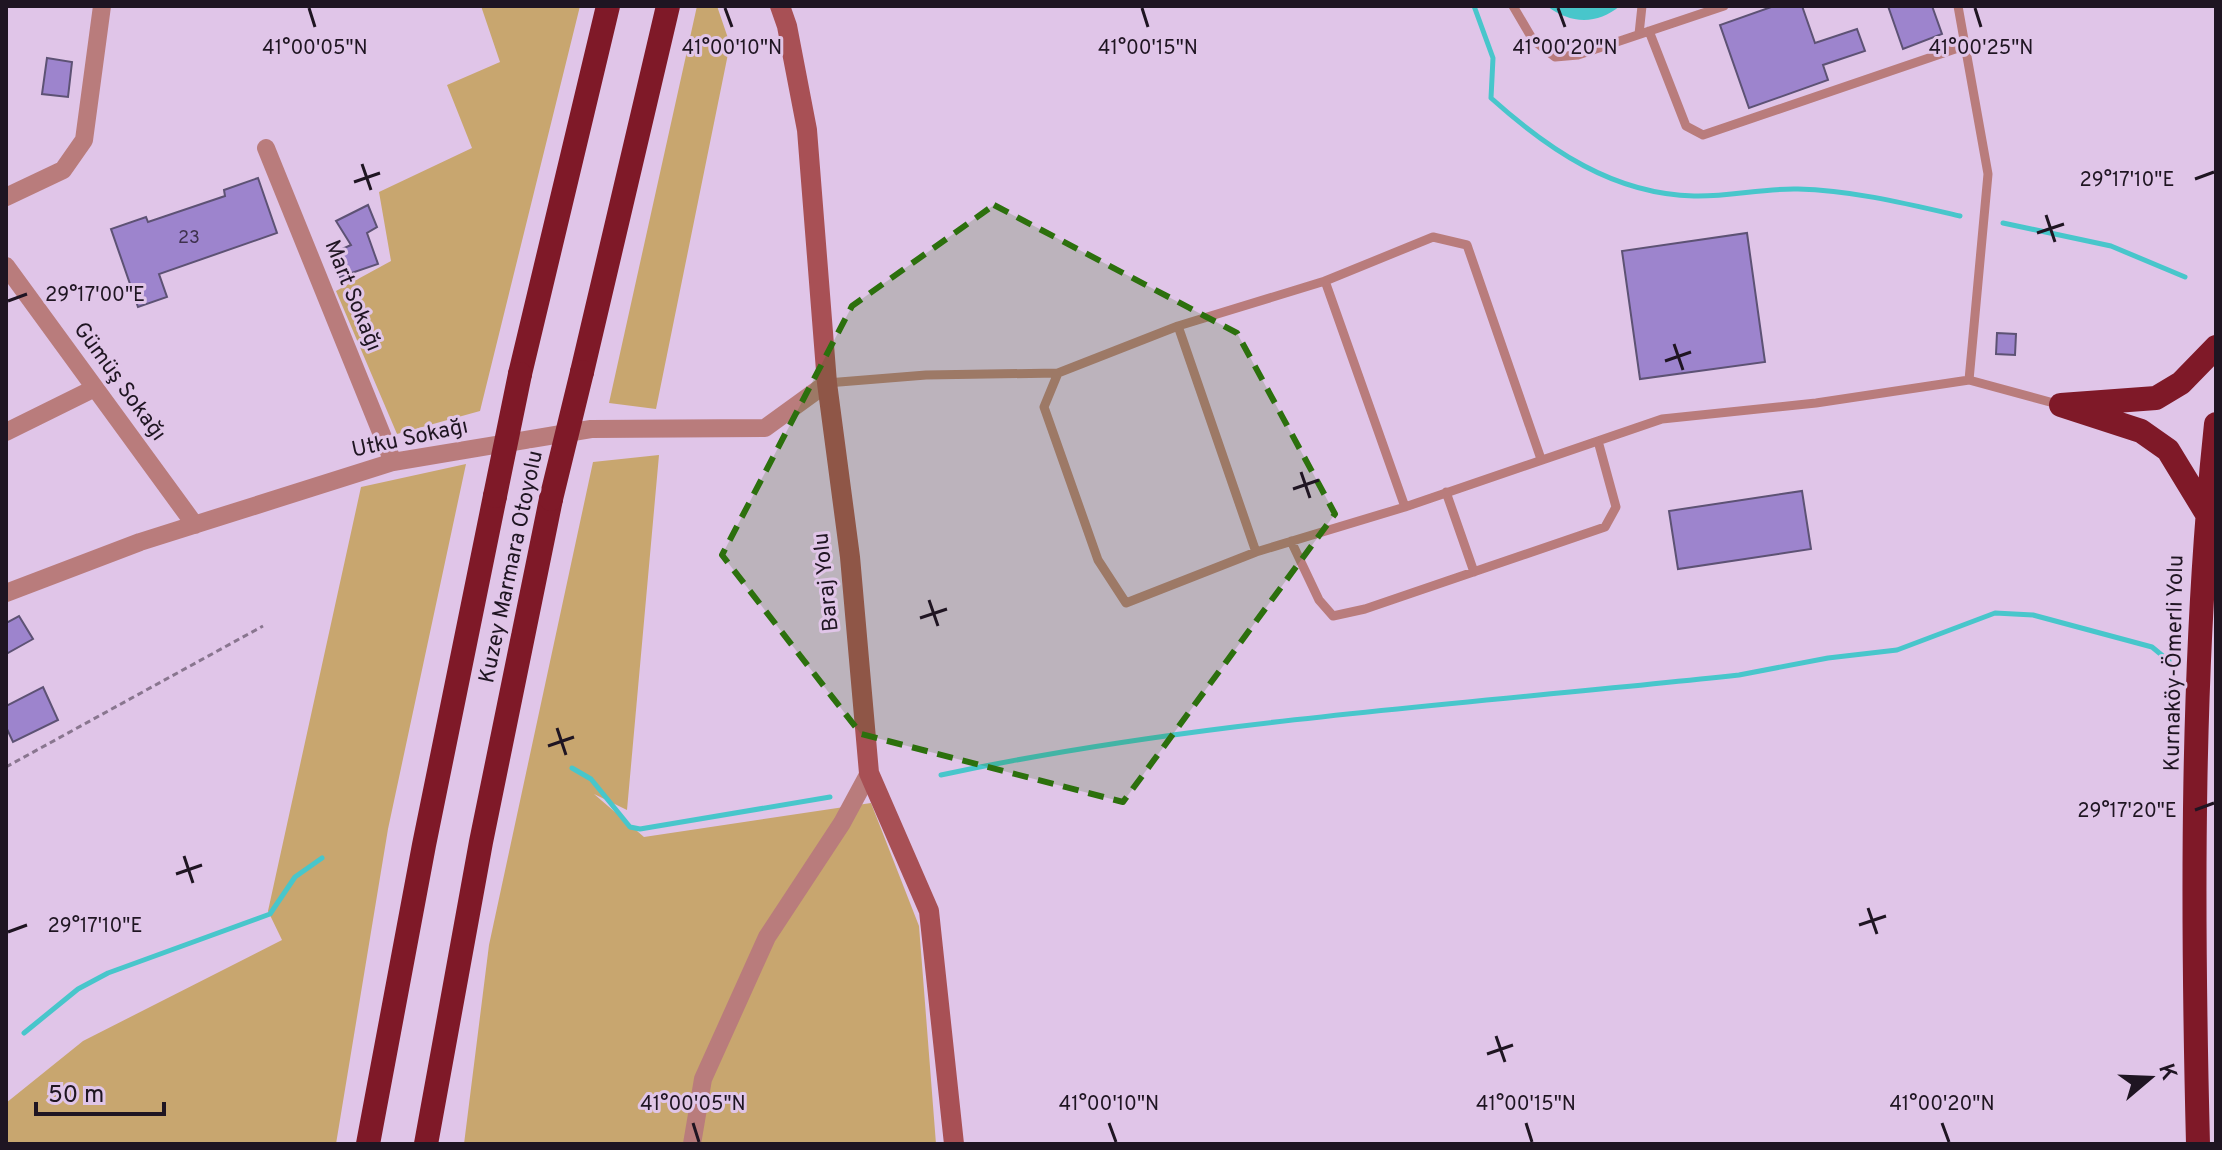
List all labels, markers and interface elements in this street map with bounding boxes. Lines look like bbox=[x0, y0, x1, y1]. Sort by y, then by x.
text: 41°00'05"N bbox=[262, 36, 368, 62]
text: 41°00'10"N bbox=[682, 36, 782, 62]
text: 41°00'15"N bbox=[1098, 36, 1198, 62]
text: 41°00'20"N bbox=[1512, 36, 1618, 62]
text: 41°00'25"N bbox=[1929, 36, 2033, 62]
text: 29°17'10"E bbox=[2080, 168, 2174, 194]
house number: 23 bbox=[178, 227, 200, 250]
street label: Mart Sokağı bbox=[317, 236, 387, 356]
text: 29°17'00"E bbox=[45, 283, 145, 309]
street label: Gümüş Sokağı bbox=[67, 317, 171, 447]
street label: Utku Sokağı bbox=[349, 414, 471, 464]
street label: Kuzey Marmara Otoyolu bbox=[474, 448, 550, 686]
street label: Baraj Yolu bbox=[808, 531, 846, 633]
street label: Kurnaköy-Ömerli Yolu bbox=[2158, 554, 2190, 772]
text: 29°17'20"E bbox=[2077, 799, 2177, 825]
text: 29°17'10"E bbox=[48, 914, 142, 940]
north arrow bbox=[2110, 1038, 2190, 1118]
text: K bbox=[2151, 1061, 2182, 1084]
scale bar bbox=[36, 1066, 164, 1116]
text: 50 m bbox=[48, 1081, 104, 1111]
text: 41°00'05"N bbox=[640, 1092, 746, 1118]
text: 41°00'10"N bbox=[1059, 1092, 1159, 1118]
text: 41°00'15"N bbox=[1476, 1092, 1576, 1118]
text: 41°00'20"N bbox=[1889, 1092, 1995, 1118]

